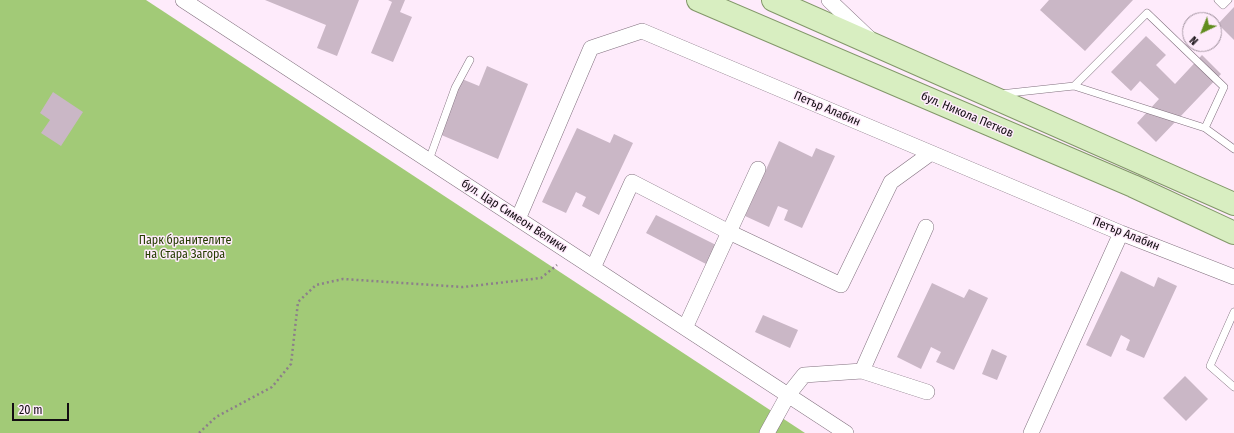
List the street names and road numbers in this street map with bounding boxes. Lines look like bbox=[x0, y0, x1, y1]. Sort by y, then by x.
street label: Петър Алабин bbox=[792, 89, 862, 129]
street label: бул. Никола Петков bbox=[919, 89, 1015, 141]
street label: бул. Цар Симеон Велики bbox=[458, 176, 570, 256]
street label: Петър Алабин bbox=[1090, 214, 1162, 254]

